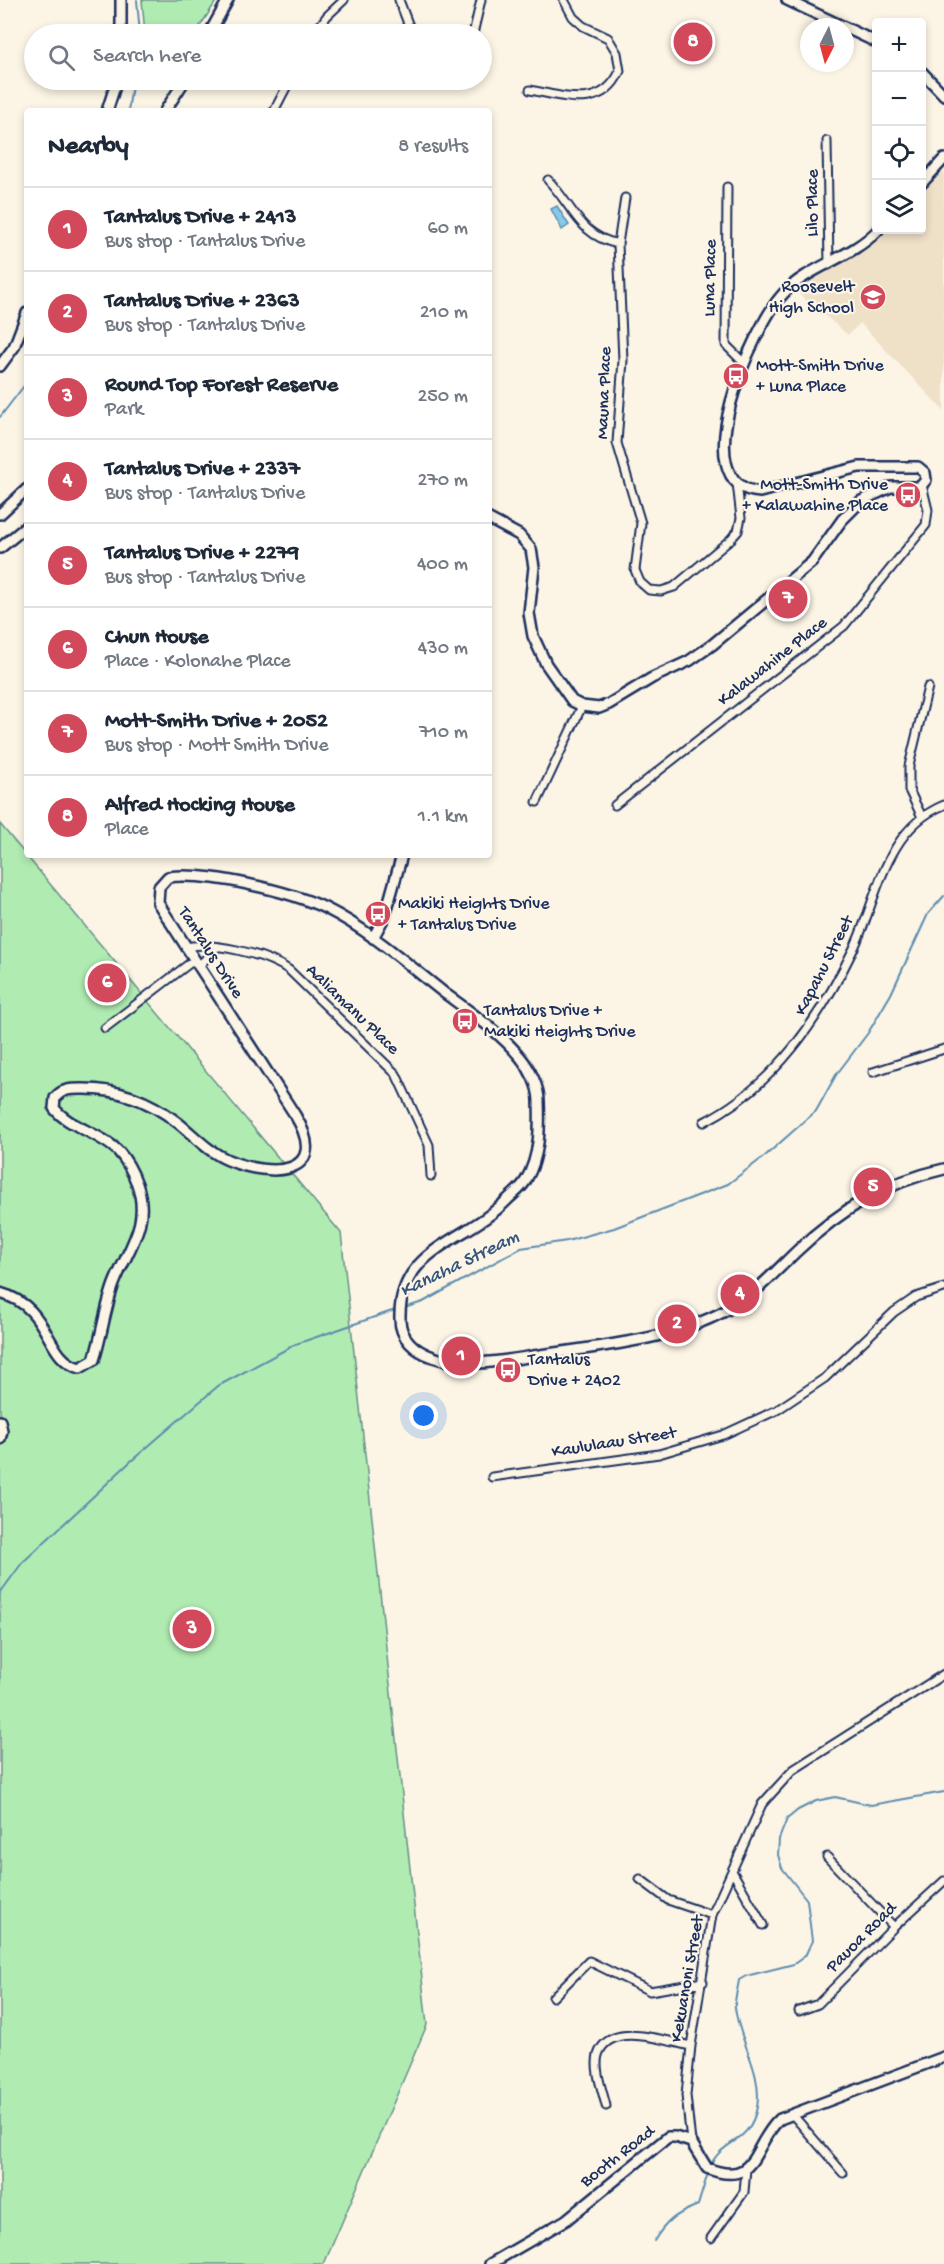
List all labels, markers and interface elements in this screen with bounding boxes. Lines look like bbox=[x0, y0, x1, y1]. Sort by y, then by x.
north arrow bbox=[800, 18, 854, 72]
map controls bbox=[872, 18, 926, 234]
button: + bbox=[872, 18, 926, 72]
pin: 8 bbox=[674, 20, 712, 64]
search box bbox=[24, 24, 492, 90]
icon: search bbox=[45, 41, 78, 74]
text: Search here bbox=[93, 44, 201, 70]
button: − bbox=[872, 72, 926, 126]
button: locate bbox=[872, 126, 926, 180]
text: Nearby bbox=[48, 132, 129, 163]
text: 8 results bbox=[398, 136, 468, 159]
street label: Lilo Place bbox=[803, 169, 824, 237]
button: layers bbox=[872, 180, 926, 234]
text: Tantalus Drive + 2413 bbox=[105, 205, 296, 231]
text: 1 bbox=[63, 218, 72, 241]
text: 60 m bbox=[428, 218, 468, 241]
text: Bus stop · Tantalus Drive bbox=[105, 231, 305, 254]
street label: Luna Place bbox=[700, 239, 722, 317]
place label: Roosevelt High School bbox=[769, 277, 856, 319]
school or university icon: Roosevelt High School bbox=[858, 282, 888, 312]
text: Tantalus Drive + 2363 bbox=[105, 289, 300, 315]
text: 2 bbox=[63, 302, 72, 325]
text: 210 m bbox=[420, 302, 468, 325]
text: Bus stop · Tantalus Drive bbox=[105, 315, 305, 338]
street label: Mauna Place bbox=[593, 345, 617, 440]
place label: Mott-Smith Drive + Luna Place bbox=[756, 356, 884, 398]
bus stop icon: Mott-Smith Drive + Luna Place bbox=[721, 361, 751, 391]
text: Round Top Forest Reserve bbox=[105, 373, 338, 399]
text: 3 bbox=[62, 386, 73, 409]
text: 250 m bbox=[417, 386, 468, 409]
text: Park bbox=[105, 399, 143, 422]
text: Tantalus Drive + 2337 bbox=[105, 457, 300, 483]
text: 4 bbox=[63, 470, 72, 493]
text: 270 m bbox=[418, 470, 468, 493]
place label: Mott-Smith Drive + Kalawahine Place bbox=[742, 475, 889, 517]
bus stop icon: Mott-Smith Drive + Kalawahine Place bbox=[893, 480, 923, 510]
text: Bus stop · Tantalus Drive bbox=[105, 483, 305, 506]
text: Tantalus Drive + 2279 bbox=[105, 541, 299, 567]
text: 5 bbox=[62, 554, 73, 577]
text: 400 m bbox=[417, 554, 468, 577]
text: Bus stop · Tantalus Drive bbox=[105, 567, 305, 590]
pin: 7 bbox=[768, 576, 808, 622]
street label: Kalawahine Place bbox=[714, 612, 832, 711]
text: Chun House bbox=[105, 625, 208, 651]
text: 6 bbox=[62, 638, 73, 661]
text: 430 m bbox=[418, 638, 468, 661]
text: Place · Kolonahe Place bbox=[105, 651, 291, 674]
text: Mott-Smith Drive + 2052 bbox=[105, 709, 328, 735]
text: 7 bbox=[62, 722, 73, 745]
text: 710 m bbox=[419, 722, 468, 745]
text: Bus stop · Mott Smith Drive bbox=[105, 735, 329, 758]
text: Alfred Hocking House bbox=[105, 793, 295, 819]
text: 8 bbox=[62, 806, 73, 829]
text: 1.1 km bbox=[418, 806, 468, 829]
text: Place bbox=[105, 819, 149, 842]
place label: Makiki Heights Drive + Tantalus Drive bbox=[398, 894, 550, 936]
bus stop icon: Makiki Heights Drive + Tantalus Drive bbox=[363, 899, 393, 929]
street label: Tantalus Drive bbox=[172, 902, 248, 1003]
street label: Kapahu Street bbox=[791, 911, 860, 1019]
pin: 6 bbox=[88, 960, 126, 1006]
street label: Aaliamanu Place bbox=[301, 960, 404, 1060]
place label: Tantalus Drive + Makiki Heights Drive bbox=[483, 1001, 636, 1043]
bus stop icon: Tantalus Drive + Makiki Heights Drive bbox=[450, 1006, 480, 1036]
pin: 5 bbox=[854, 1164, 892, 1210]
water label: Kanaha Stream bbox=[397, 1226, 524, 1304]
pin: 4 bbox=[720, 1272, 760, 1316]
pin: 2 bbox=[658, 1302, 696, 1346]
pin: 1 bbox=[442, 1334, 480, 1378]
place label: Tantalus Drive + 2402 bbox=[527, 1350, 621, 1392]
bus stop icon: Tantalus Drive + 2402 bbox=[493, 1355, 523, 1385]
your location bbox=[409, 1401, 438, 1430]
street label: Kaululaau Street bbox=[550, 1423, 679, 1463]
pin: 3 bbox=[172, 1606, 212, 1652]
street label: Pauoa Road bbox=[822, 1897, 903, 1978]
street label: Kekuanoni Street bbox=[667, 1912, 710, 2044]
street label: Booth Road bbox=[576, 2121, 660, 2193]

